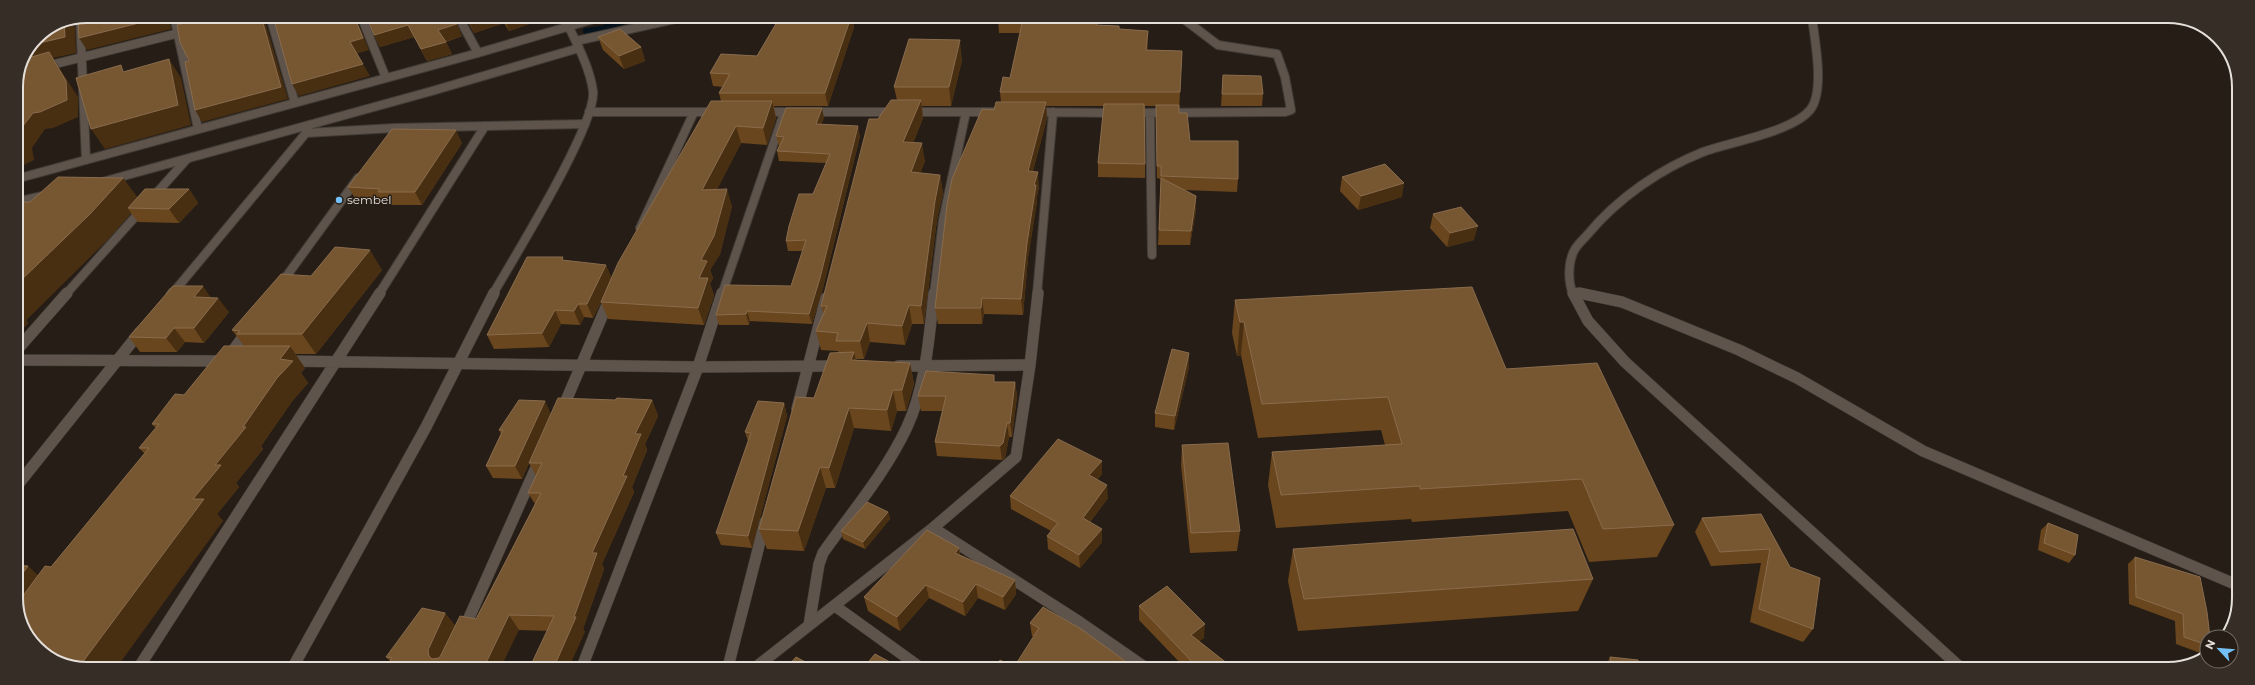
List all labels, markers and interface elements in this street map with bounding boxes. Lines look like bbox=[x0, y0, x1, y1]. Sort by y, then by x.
place label: sembel bbox=[347, 192, 391, 207]
marker: sembel bbox=[334, 195, 344, 205]
north arrow bbox=[2199, 629, 2239, 669]
text: N bbox=[2202, 638, 2218, 652]

